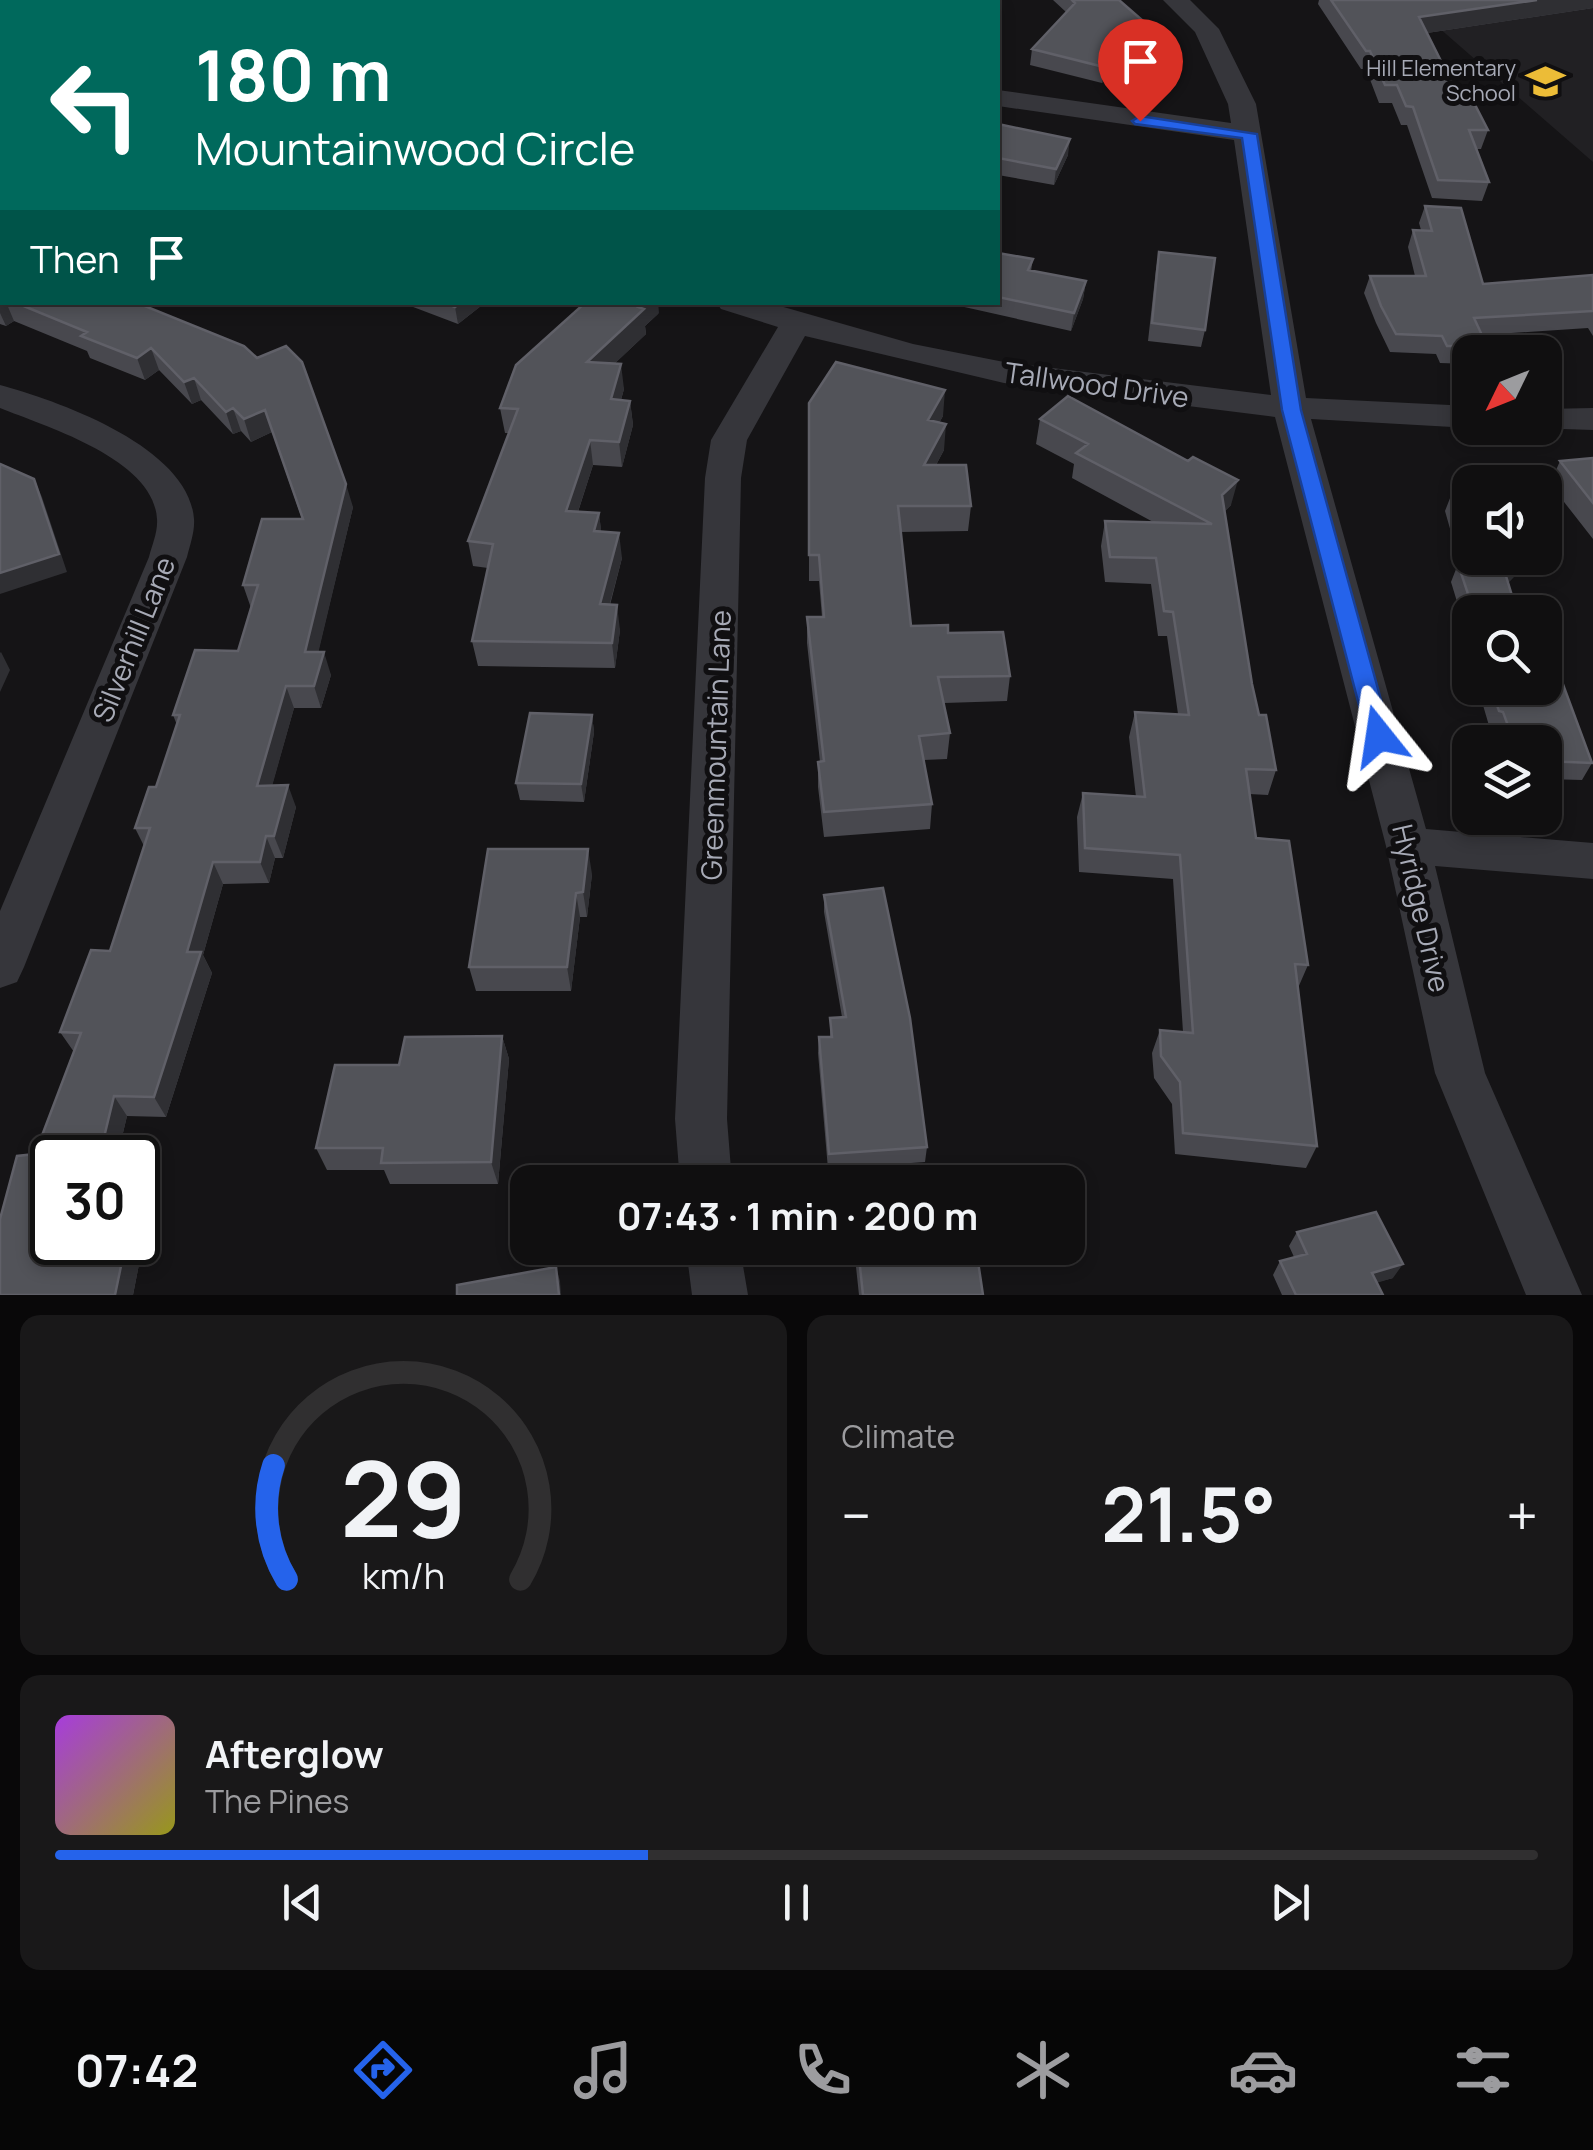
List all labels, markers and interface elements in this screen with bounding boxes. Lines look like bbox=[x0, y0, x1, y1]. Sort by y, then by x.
pin bbox=[1098, 19, 1183, 122]
text: 180 m bbox=[195, 26, 392, 122]
icon: arrive bbox=[1113, 34, 1168, 89]
icon: left bbox=[30, 40, 160, 170]
place label: Hill Elementary School bbox=[1366, 53, 1516, 108]
school or university icon: Hill Elementary School bbox=[1525, 60, 1567, 102]
text: Mountainwood Circle bbox=[195, 117, 635, 179]
icon: arrive bbox=[139, 230, 194, 285]
text: Then bbox=[30, 232, 119, 284]
north arrow bbox=[1452, 335, 1562, 445]
map controls bbox=[1452, 335, 1562, 835]
street label: Tallwood Drive bbox=[1003, 352, 1191, 416]
button: sound bbox=[1452, 465, 1562, 575]
street label: Silverhill Lane bbox=[83, 551, 183, 727]
button: search bbox=[1452, 595, 1562, 705]
street label: Greenmountain Lane bbox=[691, 609, 739, 881]
position arrow bbox=[1327, 684, 1431, 788]
button: layers bbox=[1452, 725, 1562, 835]
street label: Hyridge Drive bbox=[1384, 820, 1460, 996]
speed limit sign: 30 bbox=[30, 1135, 160, 1265]
text: 07:43 · 1 min · 200 m bbox=[617, 1189, 978, 1241]
text: Climate bbox=[842, 1414, 955, 1458]
text: 29 bbox=[340, 1426, 467, 1568]
text: 21.5° bbox=[1101, 1462, 1276, 1565]
text: − bbox=[842, 1477, 871, 1553]
text: + bbox=[1506, 1477, 1538, 1553]
text: km/h bbox=[362, 1551, 445, 1600]
text: Afterglow bbox=[205, 1727, 384, 1779]
text: The Pines bbox=[205, 1779, 349, 1823]
icon: previous bbox=[275, 1875, 330, 1930]
icon: pause bbox=[769, 1875, 824, 1930]
icon: next bbox=[1263, 1875, 1318, 1930]
icon: directions bbox=[348, 2035, 418, 2105]
icon: music bbox=[568, 2035, 638, 2105]
icon: phone bbox=[788, 2035, 858, 2105]
icon: climate bbox=[1008, 2035, 1078, 2105]
icon: car bbox=[1228, 2035, 1298, 2105]
icon: filters bbox=[1448, 2035, 1518, 2105]
text: 07:42 bbox=[75, 2039, 198, 2101]

